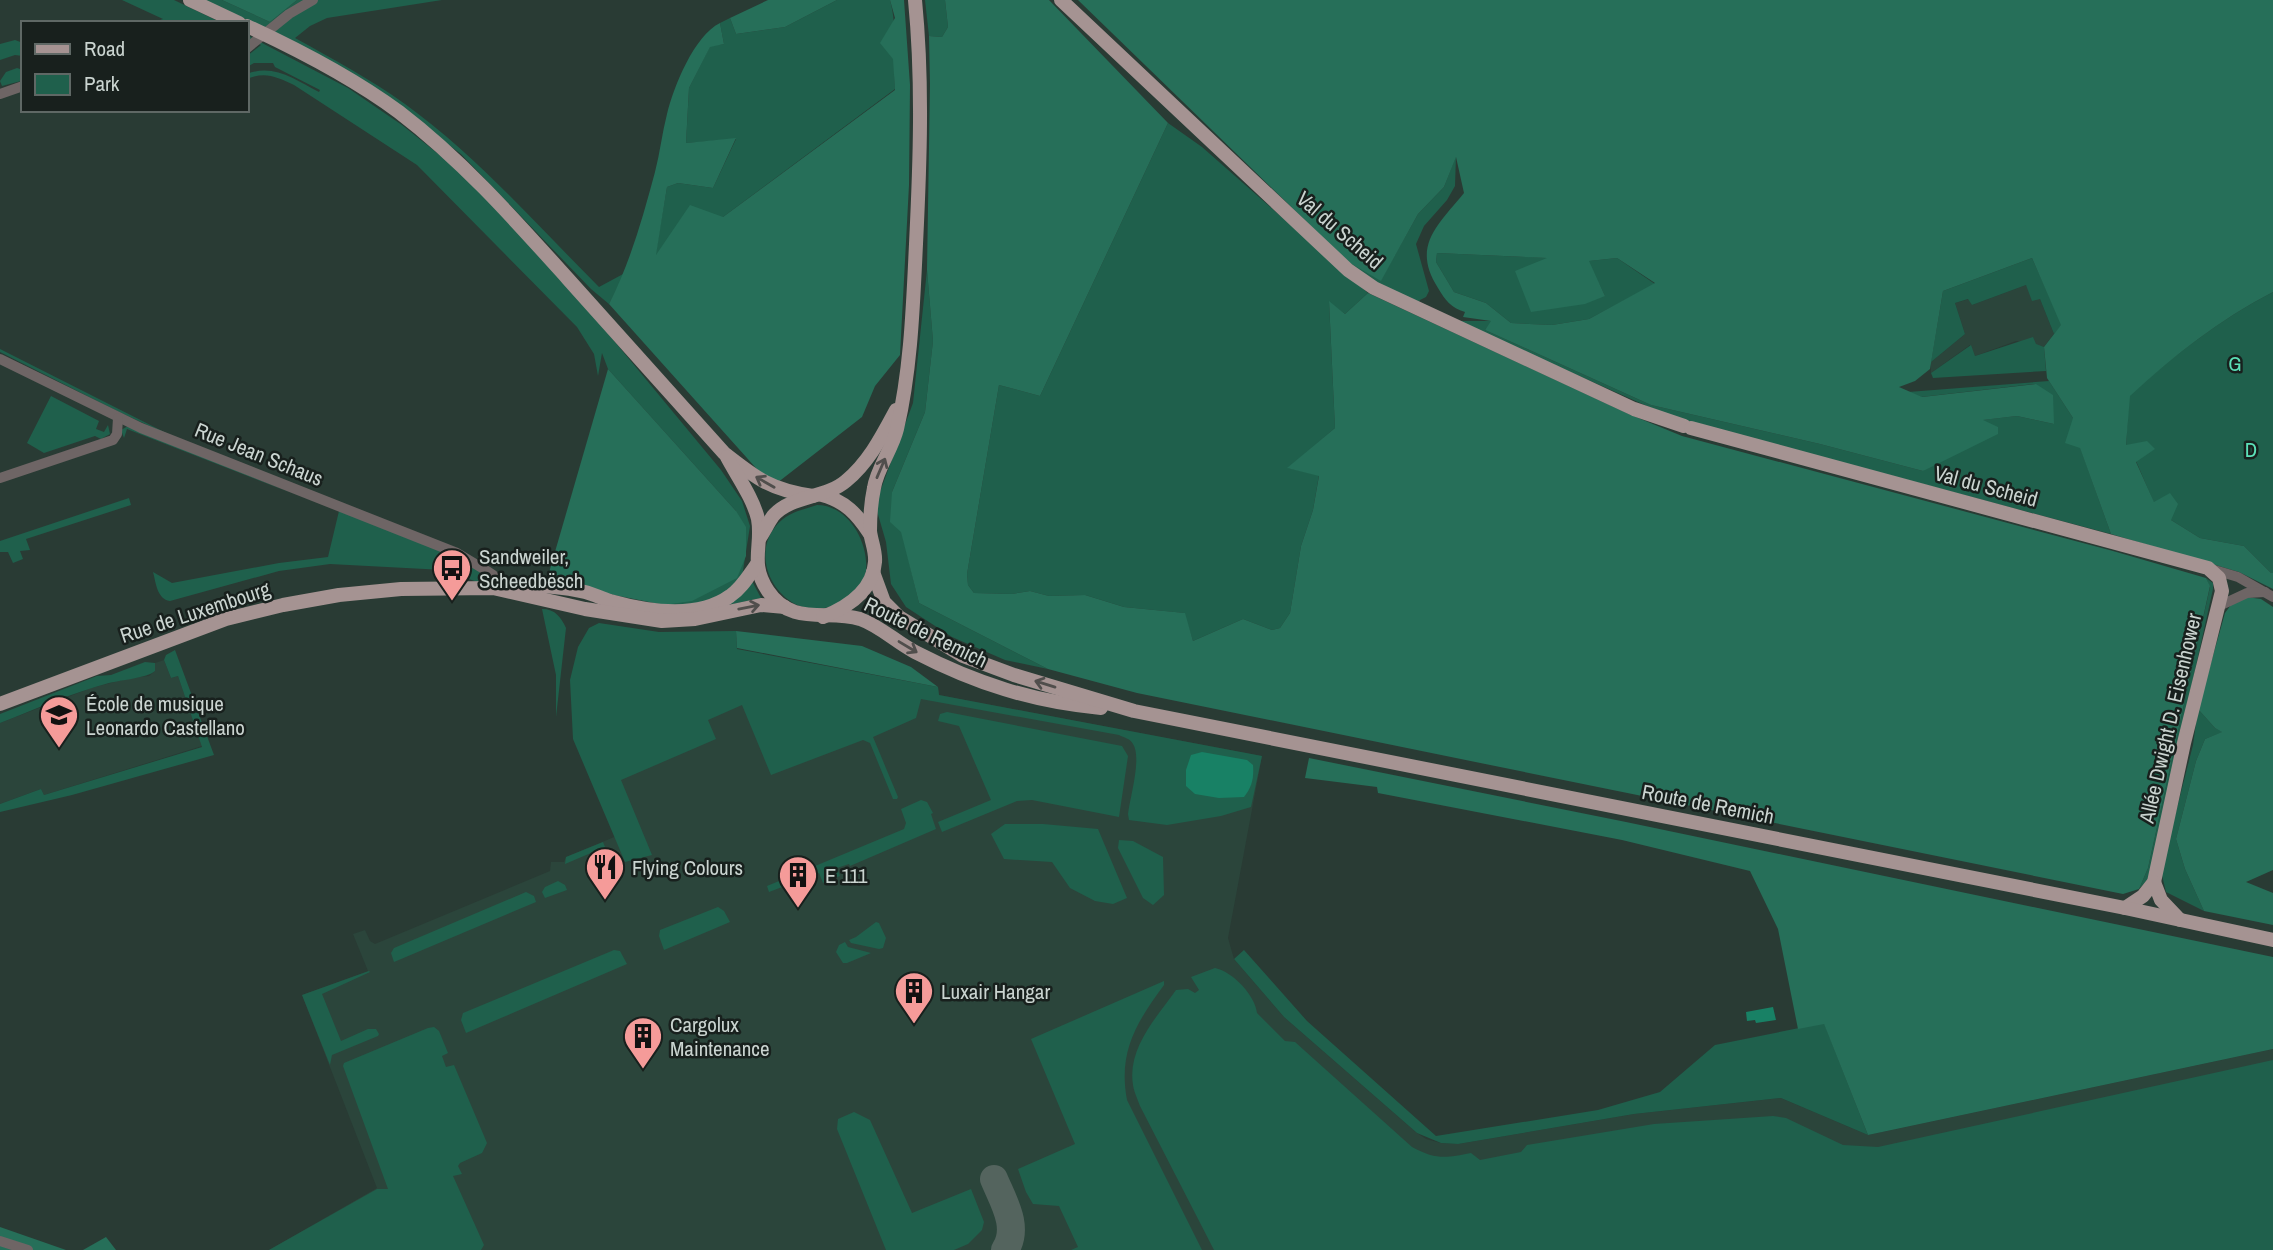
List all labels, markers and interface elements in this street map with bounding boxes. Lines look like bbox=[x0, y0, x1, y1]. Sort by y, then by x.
legend bbox=[21, 21, 248, 112]
text: Road bbox=[84, 34, 125, 63]
text: Park bbox=[84, 69, 120, 98]
street label: Val du Scheid bbox=[1290, 184, 1390, 276]
park label: G bbox=[2228, 349, 2242, 378]
street label: Rue Jean Schaus bbox=[191, 415, 327, 493]
park label: D bbox=[2245, 435, 2257, 464]
one-way arrow bbox=[876, 457, 889, 479]
street label: Val du Scheid bbox=[1931, 458, 2041, 514]
one-way arrow bbox=[756, 475, 776, 489]
place label: Sandweiler, Scheedbësch bbox=[479, 542, 583, 595]
bus stop icon: Sandweiler, Scheedbësch bbox=[431, 547, 473, 602]
street label: Rue de Luxembourg bbox=[116, 574, 274, 650]
street label: Route de Remich bbox=[859, 590, 993, 674]
one-way arrow bbox=[737, 600, 760, 613]
street label: Allée Dwight D. Eisenhower bbox=[2132, 610, 2208, 827]
one-way arrow bbox=[898, 641, 918, 655]
one-way arrow bbox=[1034, 677, 1056, 690]
place label: École de musique Leonardo Castellano bbox=[86, 689, 245, 742]
school or university icon: École de musique Leonardo Castellano bbox=[38, 694, 80, 749]
street label: Route de Remich bbox=[1639, 777, 1777, 831]
restaurant icon: Flying Colours bbox=[584, 846, 626, 901]
place label: Flying Colours bbox=[632, 853, 743, 882]
building icon: E 111 bbox=[777, 854, 819, 909]
place label: E 111 bbox=[825, 861, 868, 890]
building icon: Luxair Hangar bbox=[893, 970, 935, 1025]
place label: Luxair Hangar bbox=[941, 977, 1050, 1006]
place label: Cargolux Maintenance bbox=[670, 1010, 770, 1063]
building icon: Cargolux Maintenance bbox=[622, 1015, 664, 1070]

